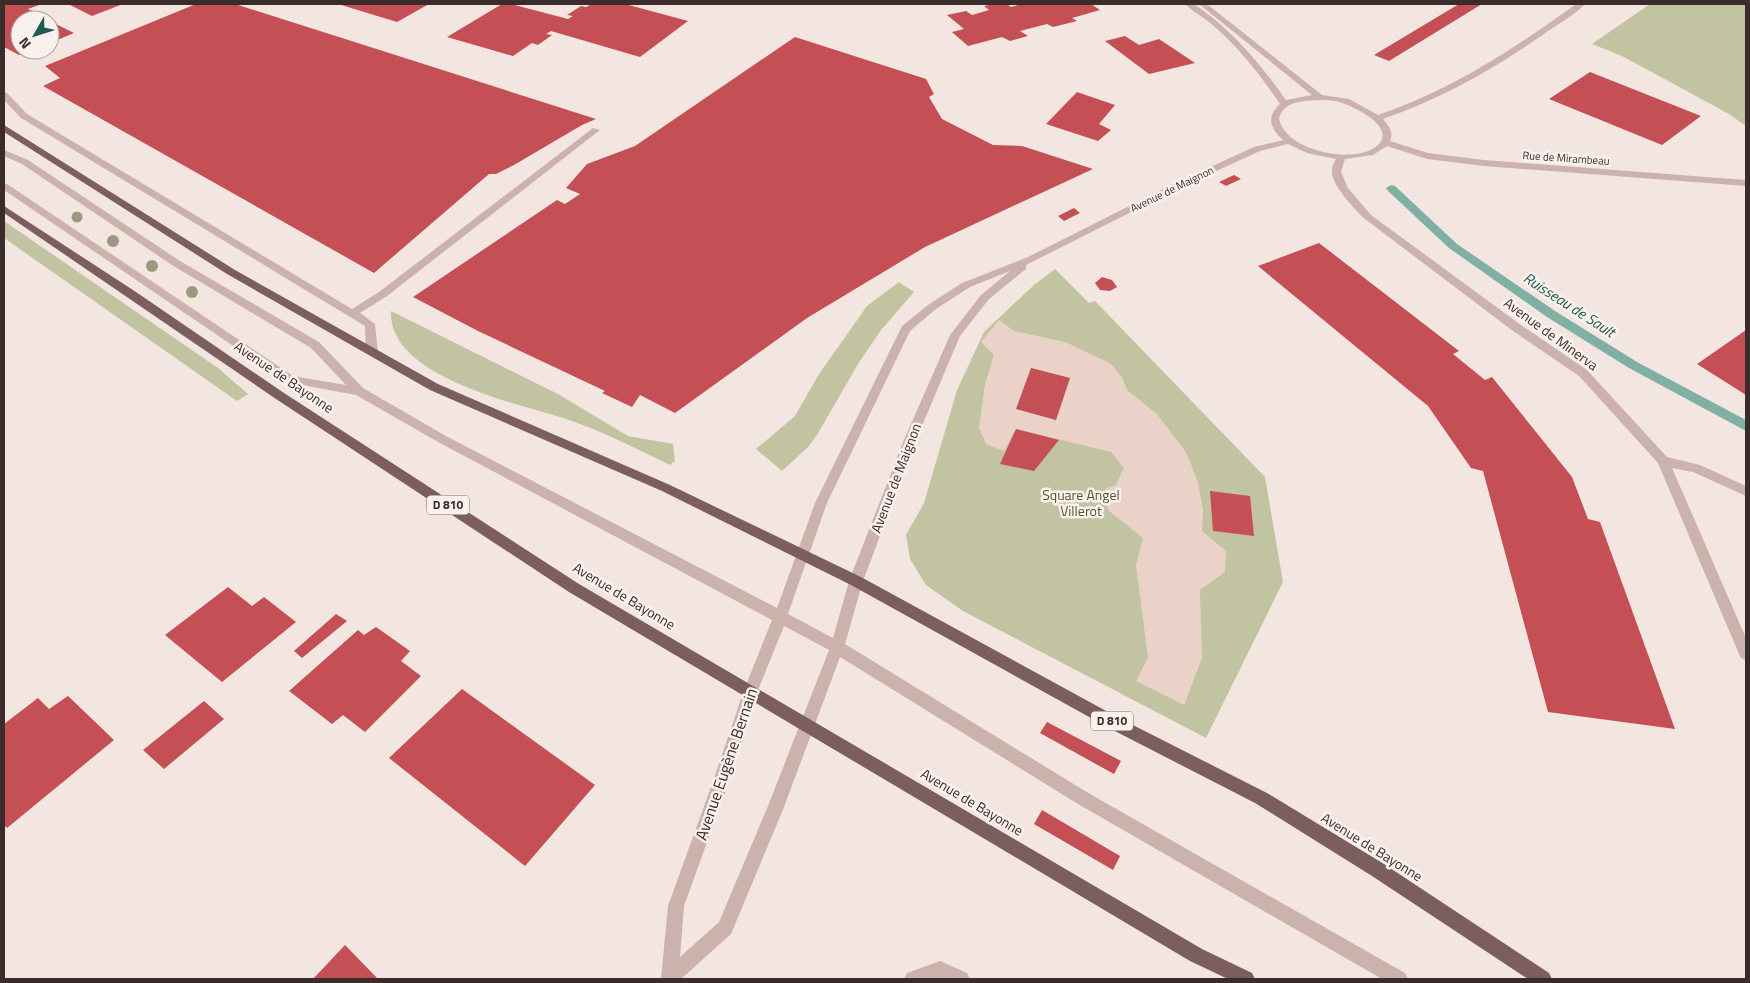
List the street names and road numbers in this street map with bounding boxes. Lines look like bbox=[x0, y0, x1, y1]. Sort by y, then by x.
street label: Rue de Mirambeau bbox=[1522, 147, 1610, 169]
street label: Avenue de Maignon bbox=[1128, 162, 1217, 216]
street label: Avenue de Minerva bbox=[1500, 292, 1603, 375]
street label: Avenue de Bayonne bbox=[230, 335, 338, 418]
street label: Avenue de Maignon bbox=[865, 420, 926, 536]
road number: D 810 bbox=[427, 496, 469, 514]
street label: Avenue de Bayonne bbox=[569, 557, 679, 634]
street label: Avenue Eugène Bernain bbox=[689, 685, 763, 843]
road number: D 810 bbox=[1091, 711, 1133, 730]
street label: Avenue de Bayonne bbox=[917, 763, 1027, 840]
street label: Avenue de Bayonne bbox=[1317, 807, 1427, 886]

